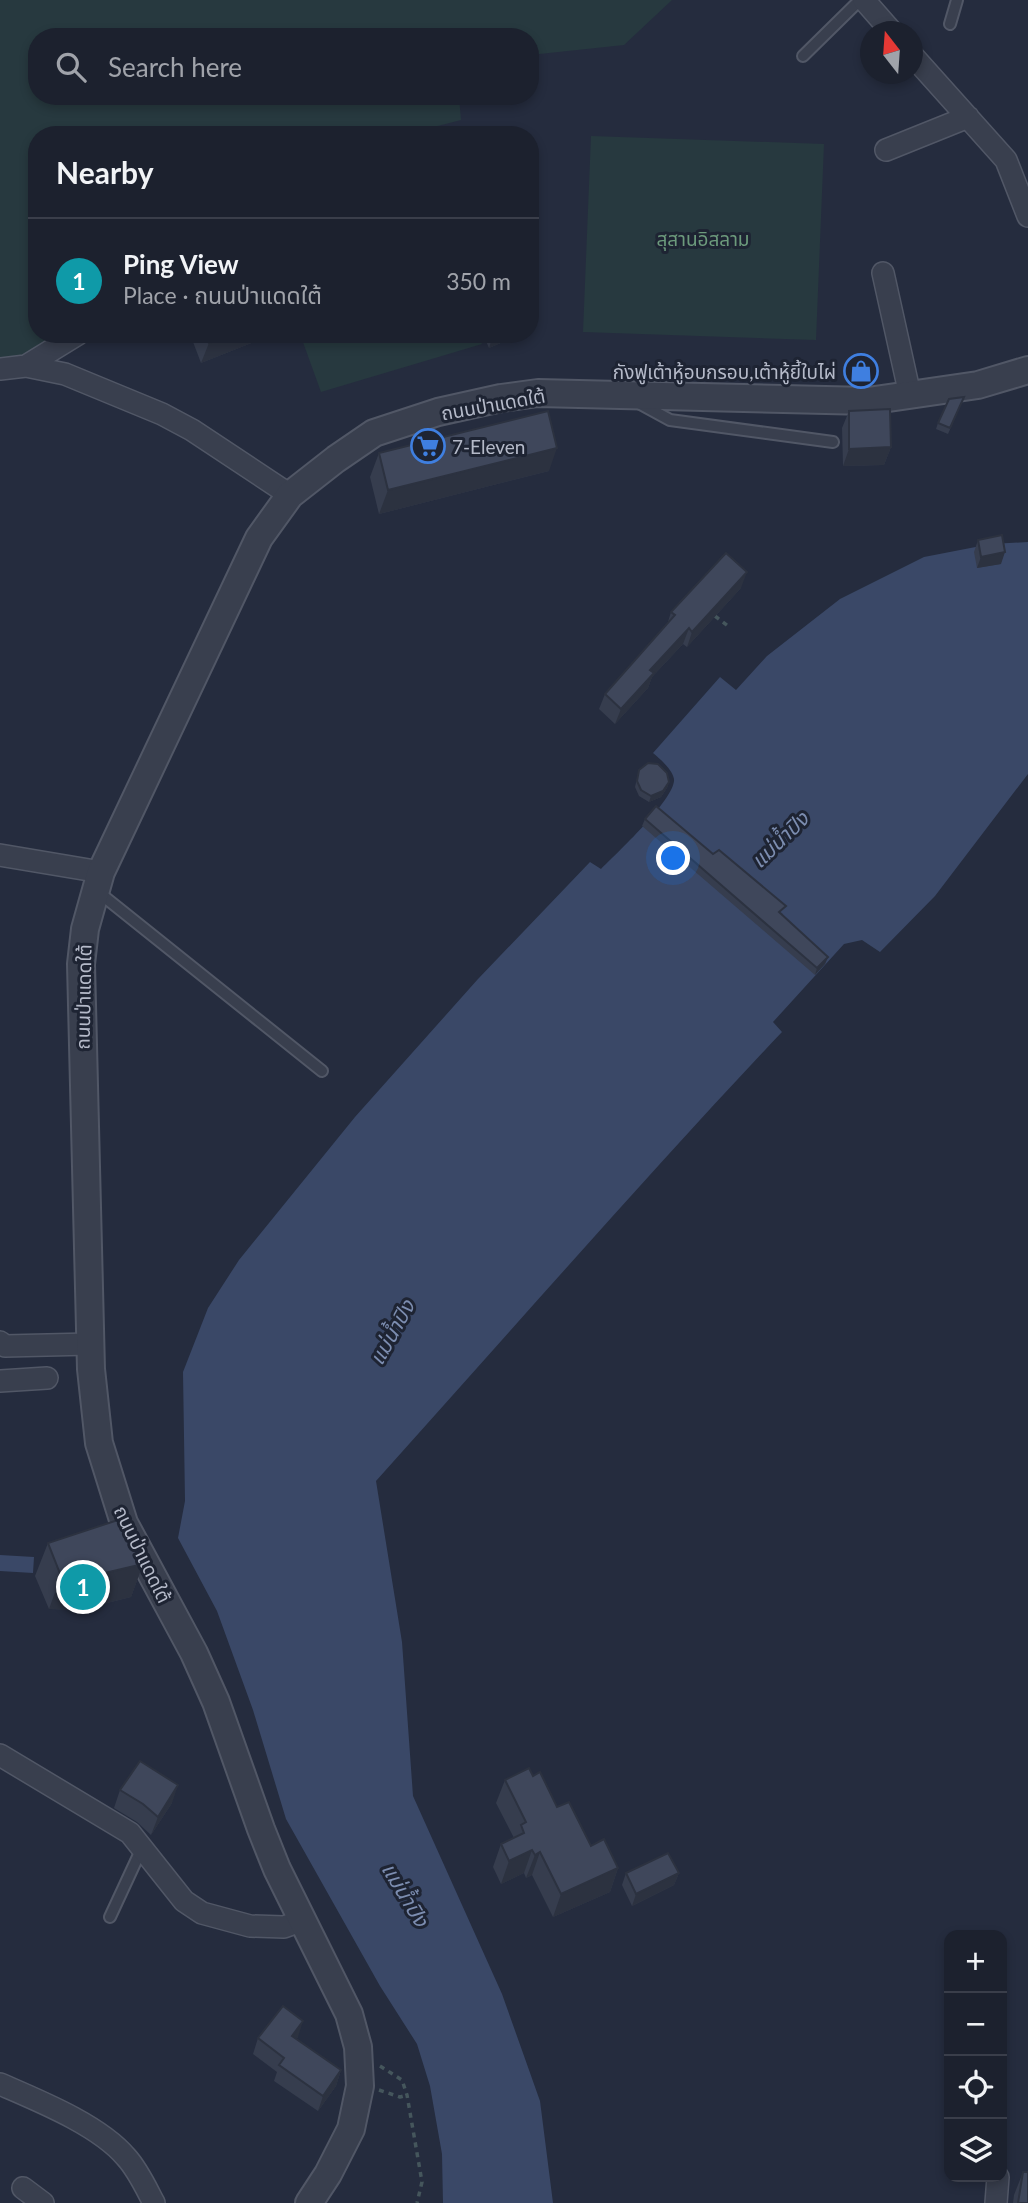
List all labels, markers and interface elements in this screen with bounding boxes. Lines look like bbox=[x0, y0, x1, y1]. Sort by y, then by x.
north arrow bbox=[860, 21, 923, 84]
search box bbox=[28, 28, 539, 105]
icon: search bbox=[52, 48, 90, 86]
text: Search here bbox=[108, 51, 242, 83]
text: Nearby bbox=[56, 154, 154, 190]
park label: สุสานอิสลาม bbox=[656, 227, 750, 251]
text: Ping View bbox=[123, 248, 239, 280]
text: 1 bbox=[72, 267, 86, 295]
text: 350 m bbox=[446, 267, 511, 295]
text: Place · ถนนป่าแดดใต้ bbox=[123, 281, 322, 309]
shop icon: กังฟูเต้าหู้อบกรอบ,เต้าหู้ยี้ใบไผ่ bbox=[842, 352, 880, 390]
place label: กังฟูเต้าหู้อบกรอบ,เต้าหู้ยี้ใบไผ่ bbox=[613, 359, 836, 385]
street label: ถนนป่าแดดใต้ bbox=[439, 384, 547, 424]
supermarket icon: 7-Eleven bbox=[409, 427, 447, 465]
place label: 7-Eleven bbox=[452, 435, 525, 458]
water label: แม่น้ำปิง bbox=[744, 804, 814, 872]
your location bbox=[656, 841, 690, 875]
street label: ถนนป่าแดดใต้ bbox=[71, 944, 95, 1050]
water label: แม่น้ำปิง bbox=[362, 1293, 420, 1369]
street label: ถนนป่าแดดใต้ bbox=[110, 1502, 176, 1606]
pin: 1 bbox=[60, 1561, 106, 1613]
water label: แม่น้ำปิง bbox=[377, 1857, 437, 1932]
map controls bbox=[944, 1930, 1007, 2182]
button: + bbox=[944, 1930, 1007, 1993]
button: − bbox=[944, 1993, 1007, 2056]
button: locate bbox=[944, 2056, 1007, 2119]
button: layers bbox=[944, 2119, 1007, 2182]

